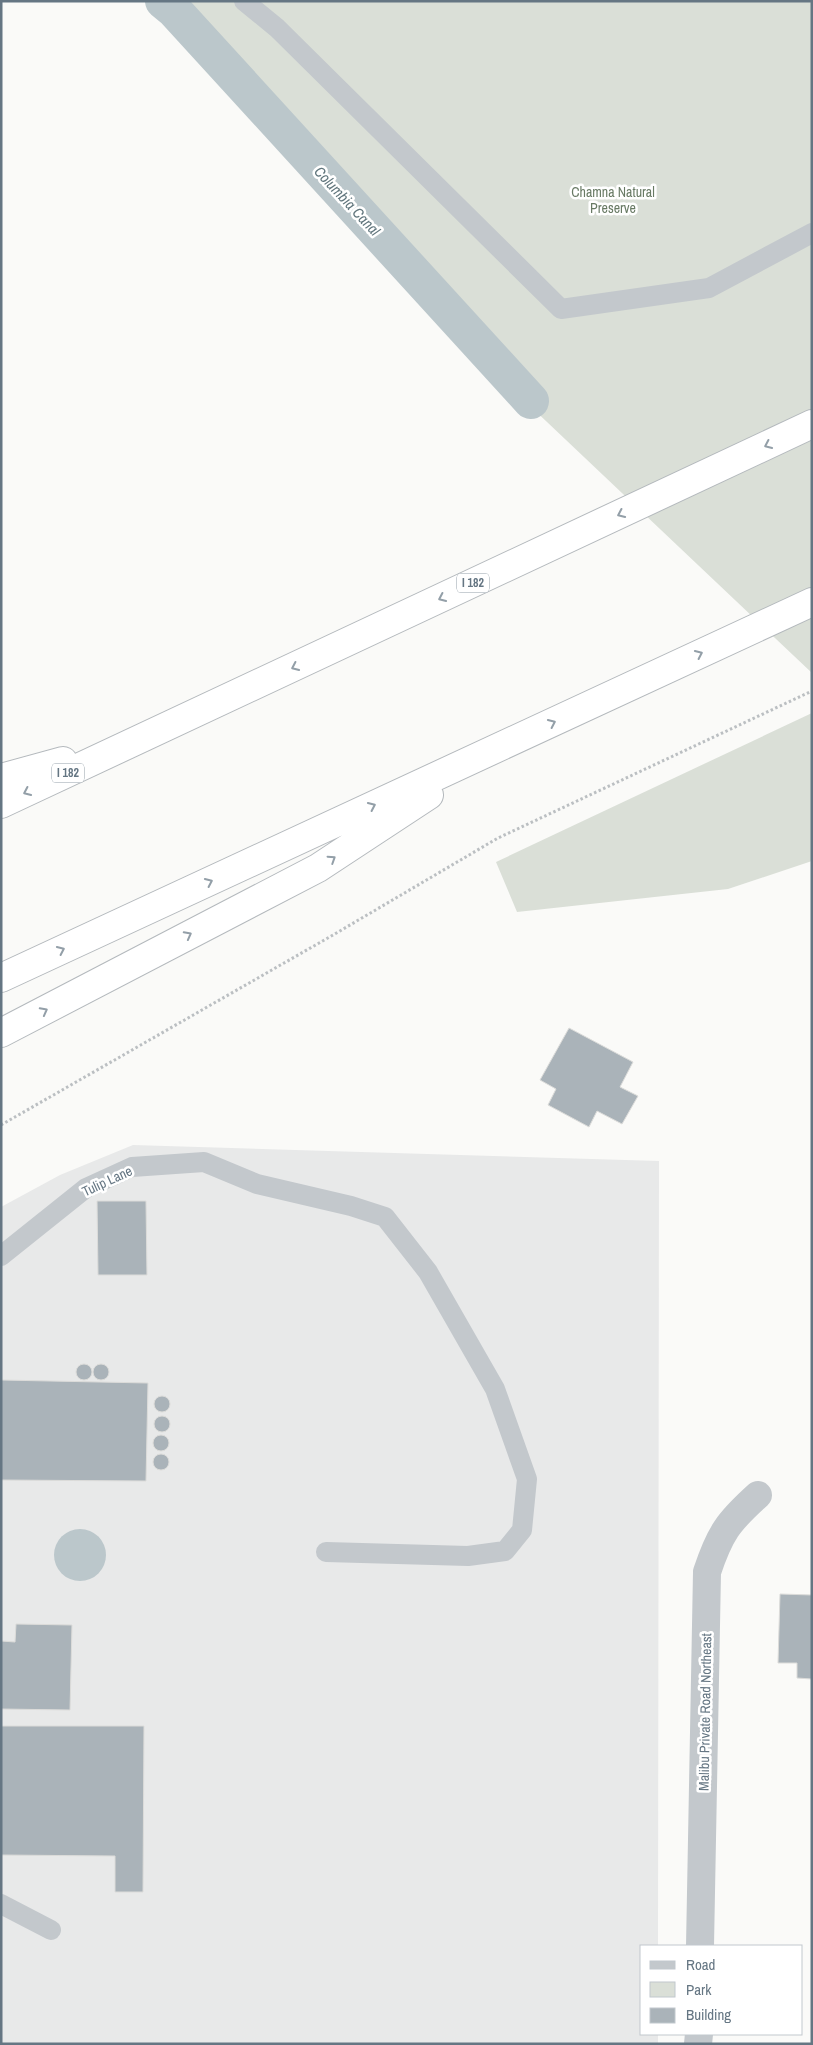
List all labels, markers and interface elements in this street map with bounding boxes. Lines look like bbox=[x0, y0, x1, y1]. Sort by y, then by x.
water label: Columbia Canal bbox=[310, 161, 385, 240]
park label: Chamna Natural Preserve bbox=[571, 183, 655, 217]
one-way arrow bbox=[764, 438, 773, 449]
one-way arrow bbox=[617, 508, 626, 518]
road number: I 182 bbox=[457, 574, 489, 592]
one-way arrow bbox=[438, 592, 447, 602]
one-way arrow bbox=[694, 650, 703, 661]
one-way arrow bbox=[291, 661, 300, 671]
one-way arrow bbox=[547, 718, 556, 729]
road number: I 182 bbox=[52, 764, 84, 782]
one-way arrow bbox=[23, 786, 32, 797]
one-way arrow bbox=[367, 802, 376, 812]
one-way arrow bbox=[326, 856, 335, 865]
one-way arrow bbox=[204, 878, 213, 888]
one-way arrow bbox=[183, 932, 192, 942]
one-way arrow bbox=[56, 946, 65, 957]
one-way arrow bbox=[39, 1007, 48, 1017]
street label: Tulip Lane bbox=[79, 1162, 135, 1200]
street label: Malibu Private Road Northeast bbox=[695, 1633, 715, 1791]
legend bbox=[640, 1945, 803, 2035]
text: Road bbox=[686, 1954, 715, 1975]
text: Park bbox=[686, 1979, 712, 2000]
text: Building bbox=[686, 2004, 731, 2025]

